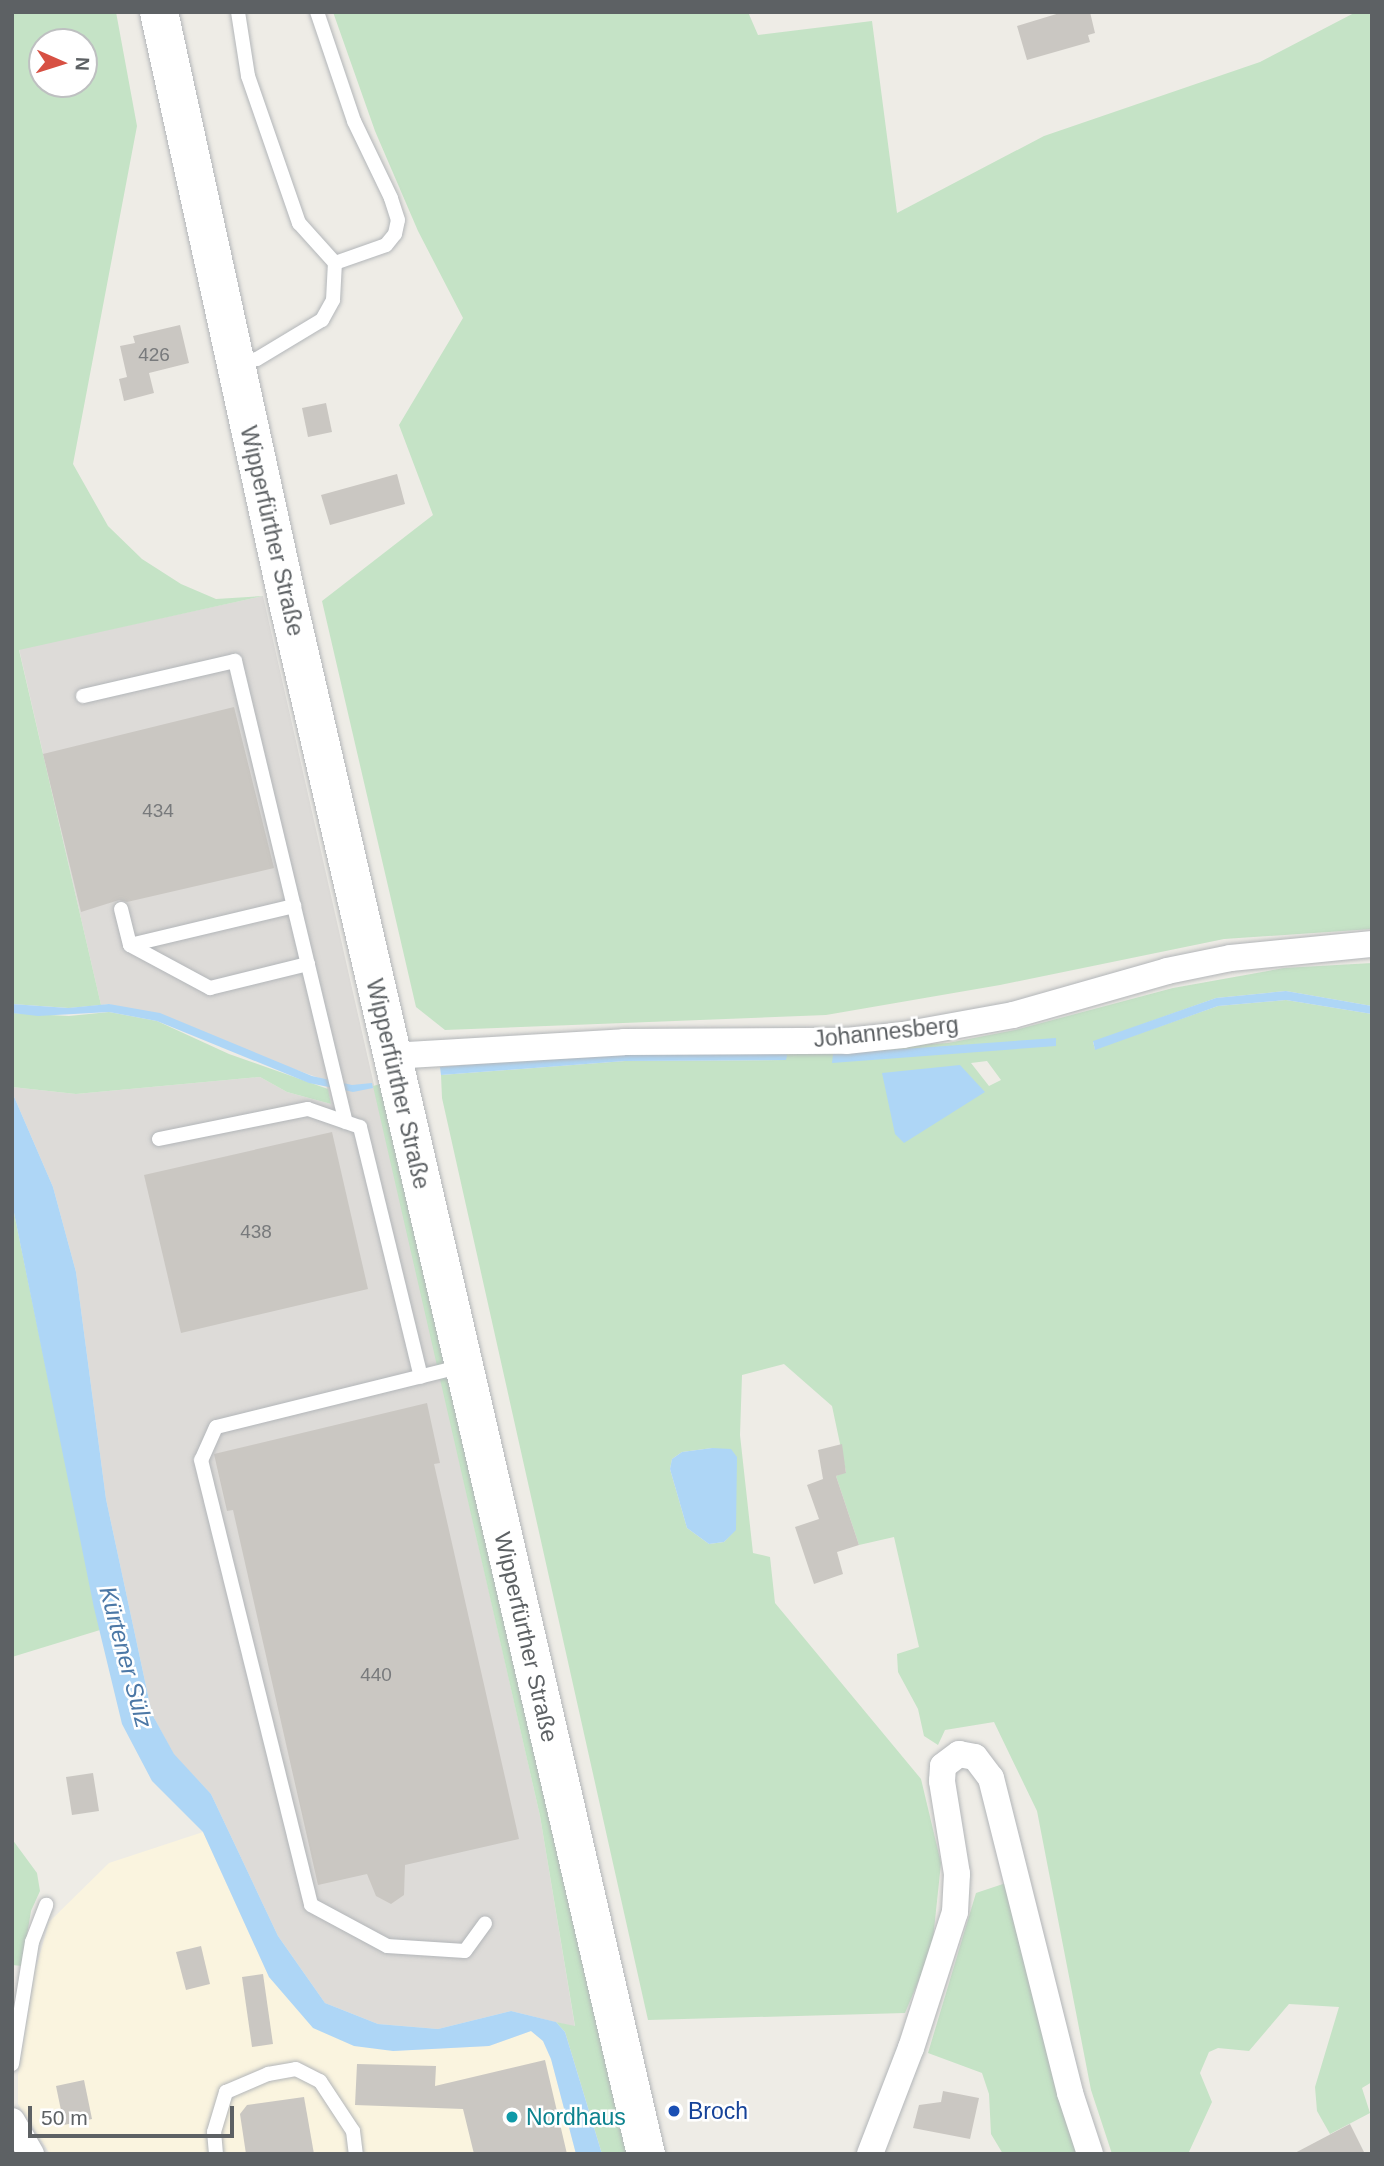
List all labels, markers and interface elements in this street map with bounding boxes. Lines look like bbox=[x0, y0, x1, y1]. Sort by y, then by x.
north arrow bbox=[28, 28, 98, 98]
text: N bbox=[72, 57, 93, 71]
house number: 426 bbox=[138, 344, 170, 366]
street label: Wipperfürther Straße bbox=[234, 423, 310, 639]
house number: 434 bbox=[142, 800, 174, 822]
street label: Wipperfürther Straße bbox=[360, 976, 436, 1192]
street label: Johannesberg bbox=[812, 1011, 960, 1053]
house number: 438 bbox=[240, 1221, 272, 1243]
street label: Wipperfürther Straße bbox=[488, 1529, 564, 1745]
water label: Kürtener Sülz bbox=[93, 1583, 159, 1731]
house number: 440 bbox=[360, 1664, 392, 1686]
scale bar bbox=[32, 2092, 238, 2136]
place label: Broch bbox=[688, 2097, 748, 2125]
place label: Nordhaus bbox=[526, 2103, 626, 2131]
marker: Broch bbox=[666, 2103, 682, 2119]
text: 50 m bbox=[41, 2106, 88, 2129]
marker: Nordhaus bbox=[504, 2109, 520, 2125]

